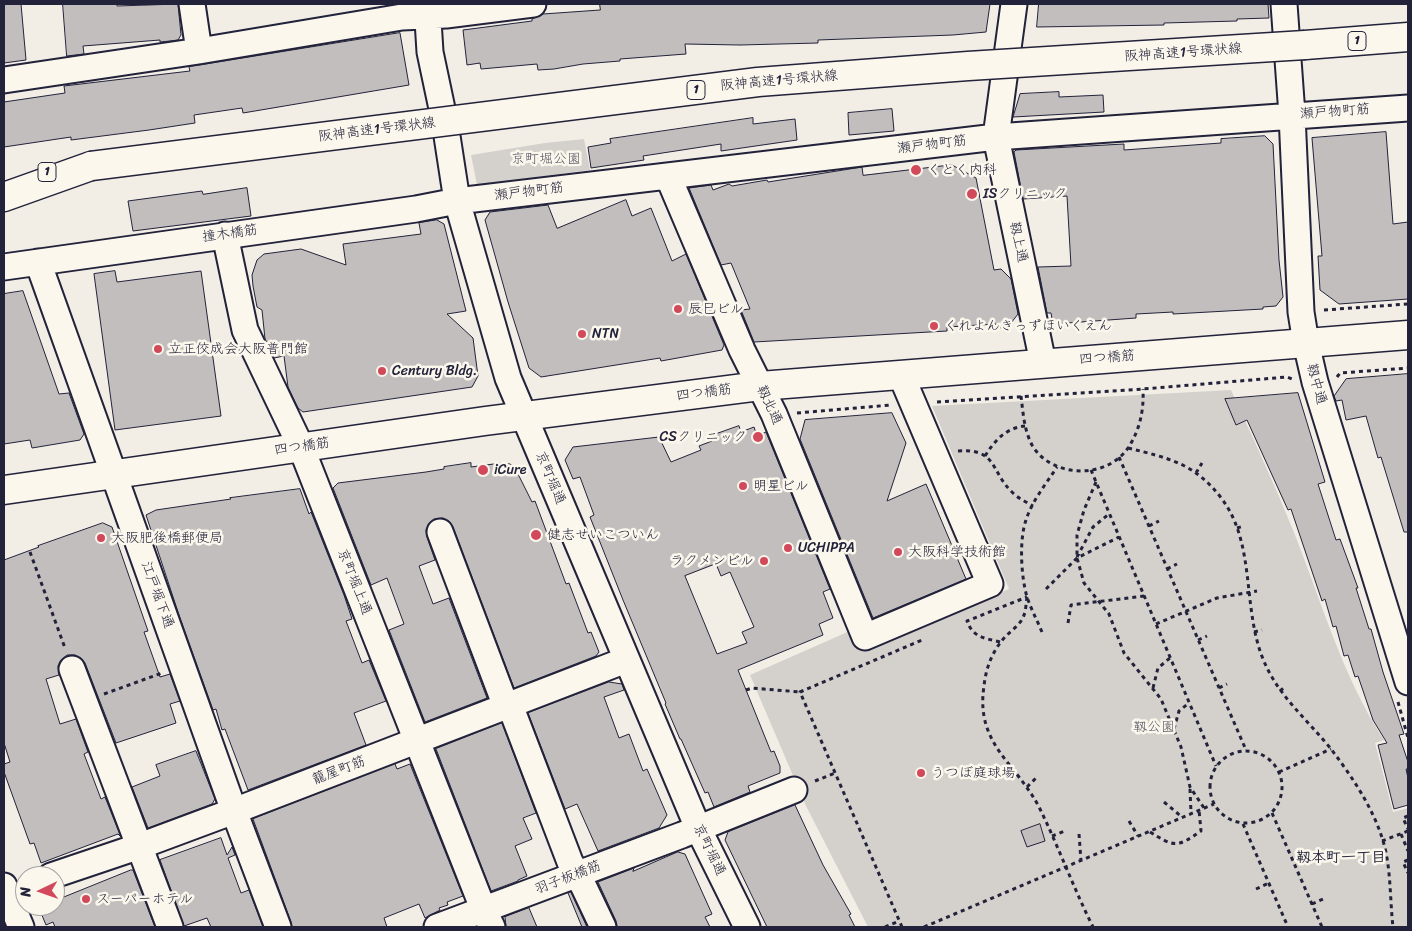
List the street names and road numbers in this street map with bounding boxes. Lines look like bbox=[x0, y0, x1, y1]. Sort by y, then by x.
road number: 1 bbox=[1348, 31, 1366, 50]
street label: 阪神高速1号環状線 bbox=[1124, 41, 1242, 65]
street label: 阪神高速1号環状線 bbox=[719, 67, 839, 95]
road number: 1 bbox=[687, 80, 705, 100]
street label: 瀬戸物町筋 bbox=[1299, 101, 1371, 123]
street label: 阪神高速1号環状線 bbox=[317, 114, 437, 146]
street label: 瀬戸物町筋 bbox=[896, 132, 968, 158]
road number: 1 bbox=[38, 162, 56, 182]
street label: 瀬戸物町筋 bbox=[493, 179, 565, 205]
street label: 靱上通 bbox=[1005, 220, 1031, 264]
street label: 撞木橋筋 bbox=[201, 222, 259, 246]
street label: 四つ橋筋 bbox=[1078, 348, 1136, 368]
street label: 靱中通 bbox=[1302, 362, 1330, 406]
street label: 四つ橋筋 bbox=[675, 381, 733, 405]
street label: 靱北通 bbox=[753, 382, 785, 428]
street label: 四つ橋筋 bbox=[273, 435, 331, 459]
street label: 京町堀通 bbox=[531, 449, 569, 507]
street label: 京町堀上通 bbox=[333, 546, 375, 618]
street label: 江戸堀下通 bbox=[137, 559, 177, 631]
street label: 籠屋町筋 bbox=[310, 753, 368, 789]
street label: 京町堀通 bbox=[689, 821, 729, 879]
street label: 羽子板橋筋 bbox=[532, 858, 604, 898]

